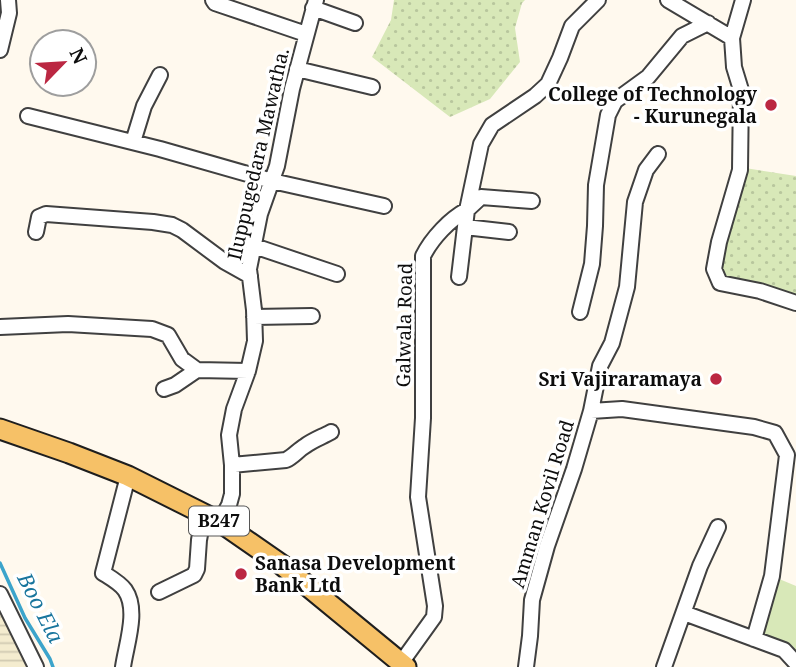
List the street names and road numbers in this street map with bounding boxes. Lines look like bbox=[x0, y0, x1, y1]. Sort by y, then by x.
street label: Iluppugedara Mawatha. bbox=[221, 45, 295, 263]
street label: Galwala Road bbox=[390, 262, 418, 387]
street label: Amman Kovil Road bbox=[504, 416, 580, 591]
road number: B247 bbox=[189, 506, 249, 536]

